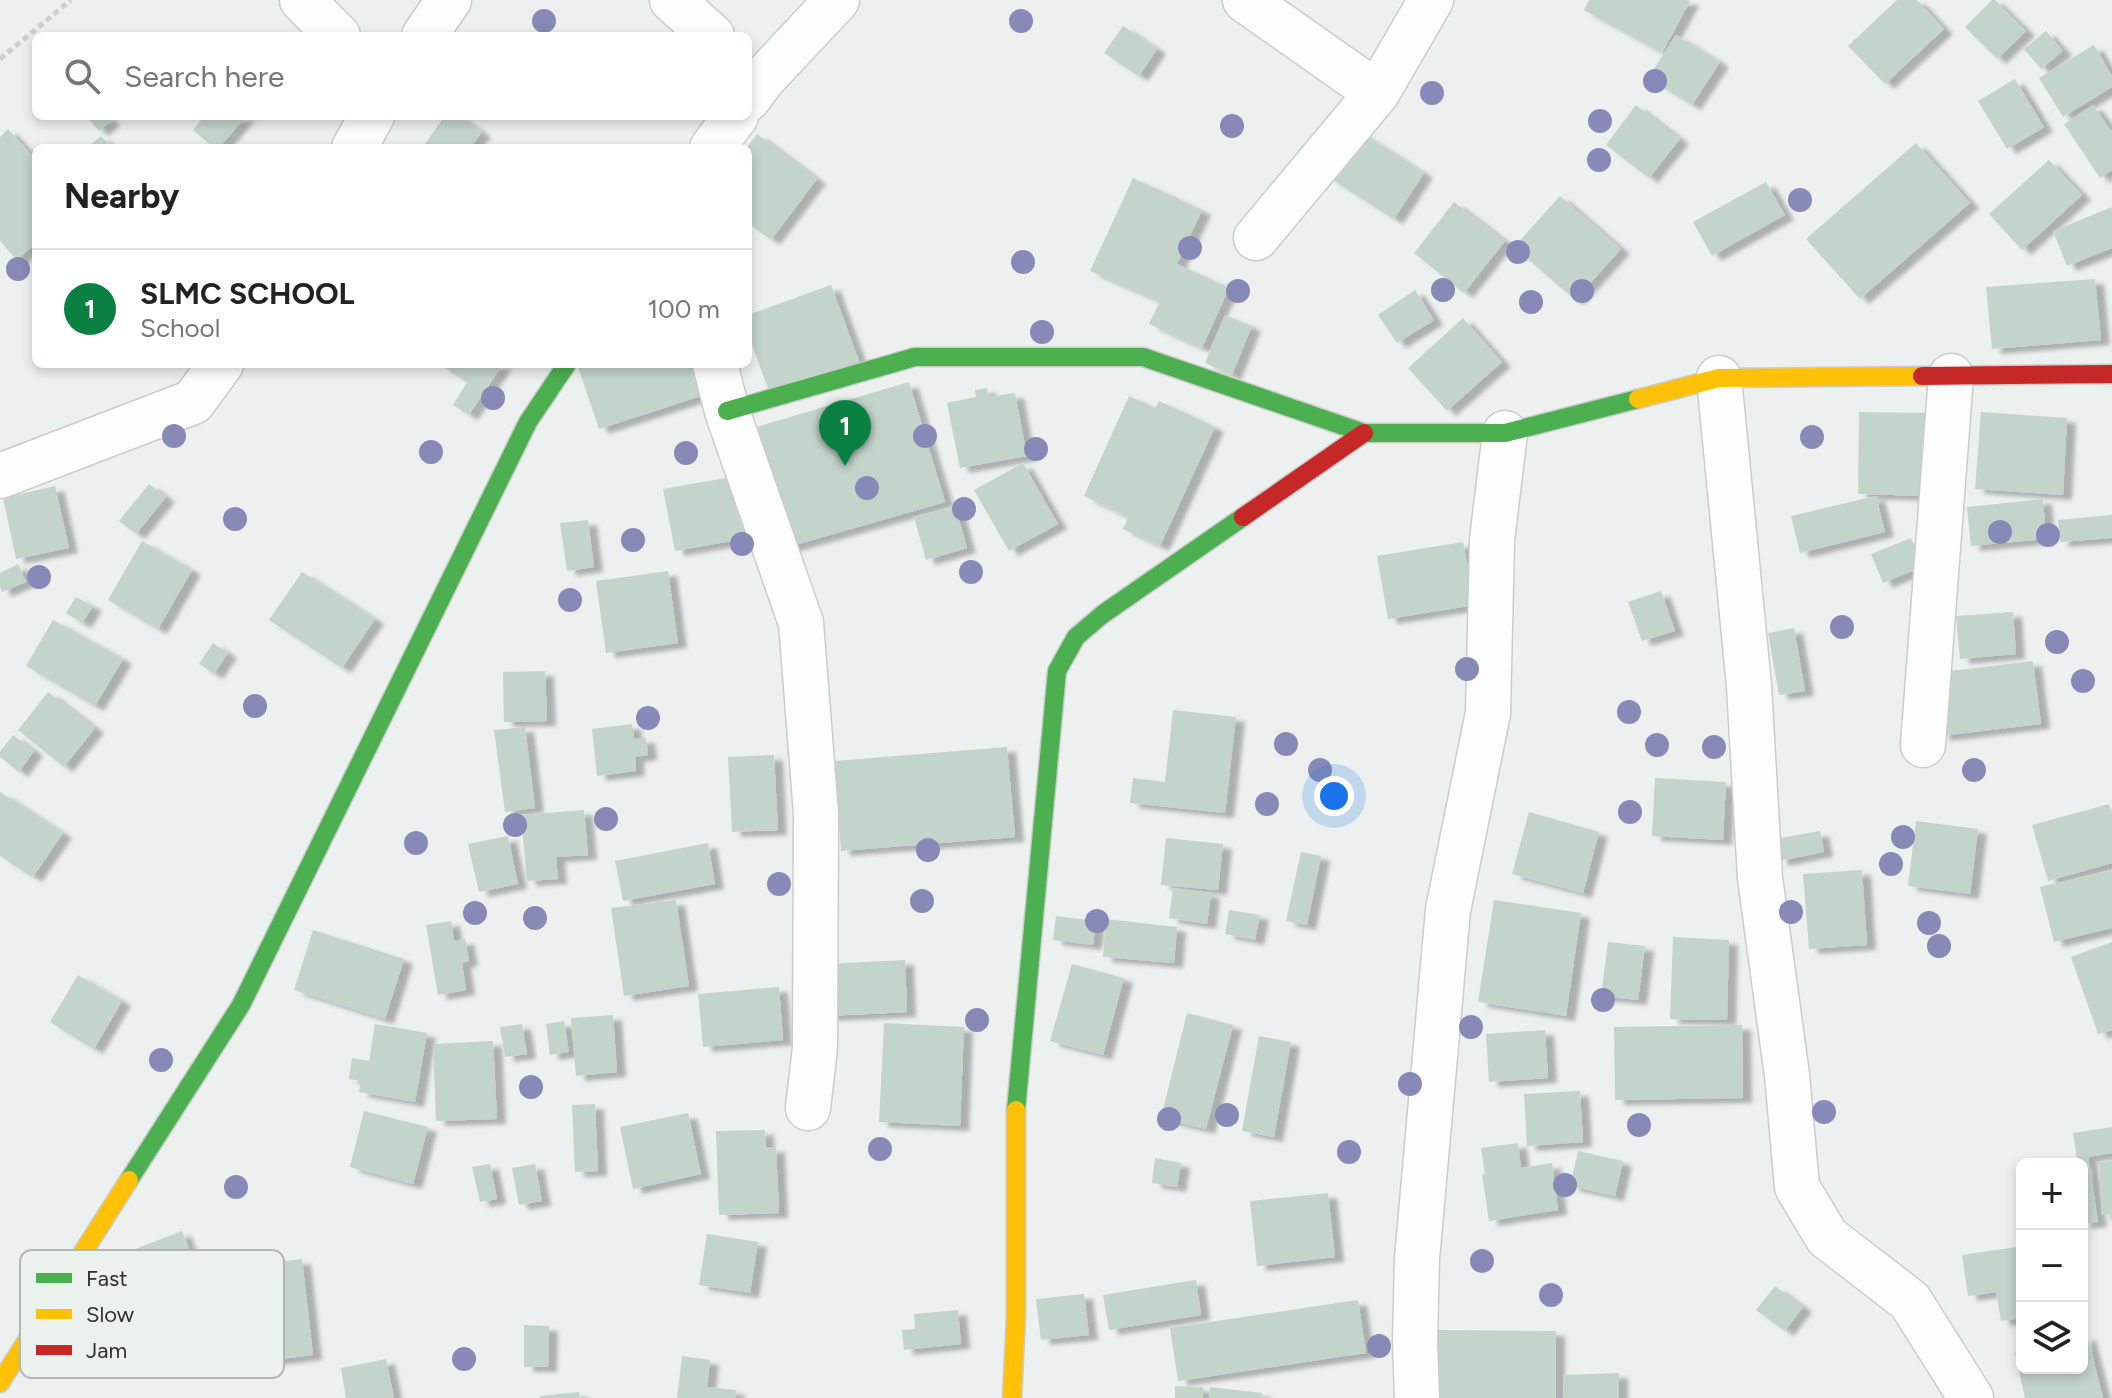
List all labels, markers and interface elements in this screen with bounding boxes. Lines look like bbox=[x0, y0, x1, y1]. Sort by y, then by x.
search box bbox=[32, 32, 752, 120]
icon: search bbox=[60, 54, 104, 98]
text: Search here bbox=[124, 58, 284, 95]
text: Nearby bbox=[64, 176, 179, 217]
text: SLMC SCHOOL bbox=[140, 275, 355, 312]
text: 1 bbox=[85, 293, 95, 325]
text: 100 m bbox=[647, 293, 720, 325]
text: School bbox=[140, 312, 220, 344]
pin: 1 bbox=[819, 400, 871, 466]
your location bbox=[1314, 776, 1354, 816]
map controls bbox=[2016, 1158, 2088, 1374]
button: + bbox=[2016, 1158, 2088, 1230]
button: − bbox=[2016, 1230, 2088, 1302]
legend bbox=[20, 1250, 284, 1378]
text: Fast bbox=[86, 1265, 128, 1292]
text: Slow bbox=[86, 1301, 135, 1328]
button: layers bbox=[2016, 1302, 2088, 1374]
text: Jam bbox=[86, 1337, 127, 1364]

